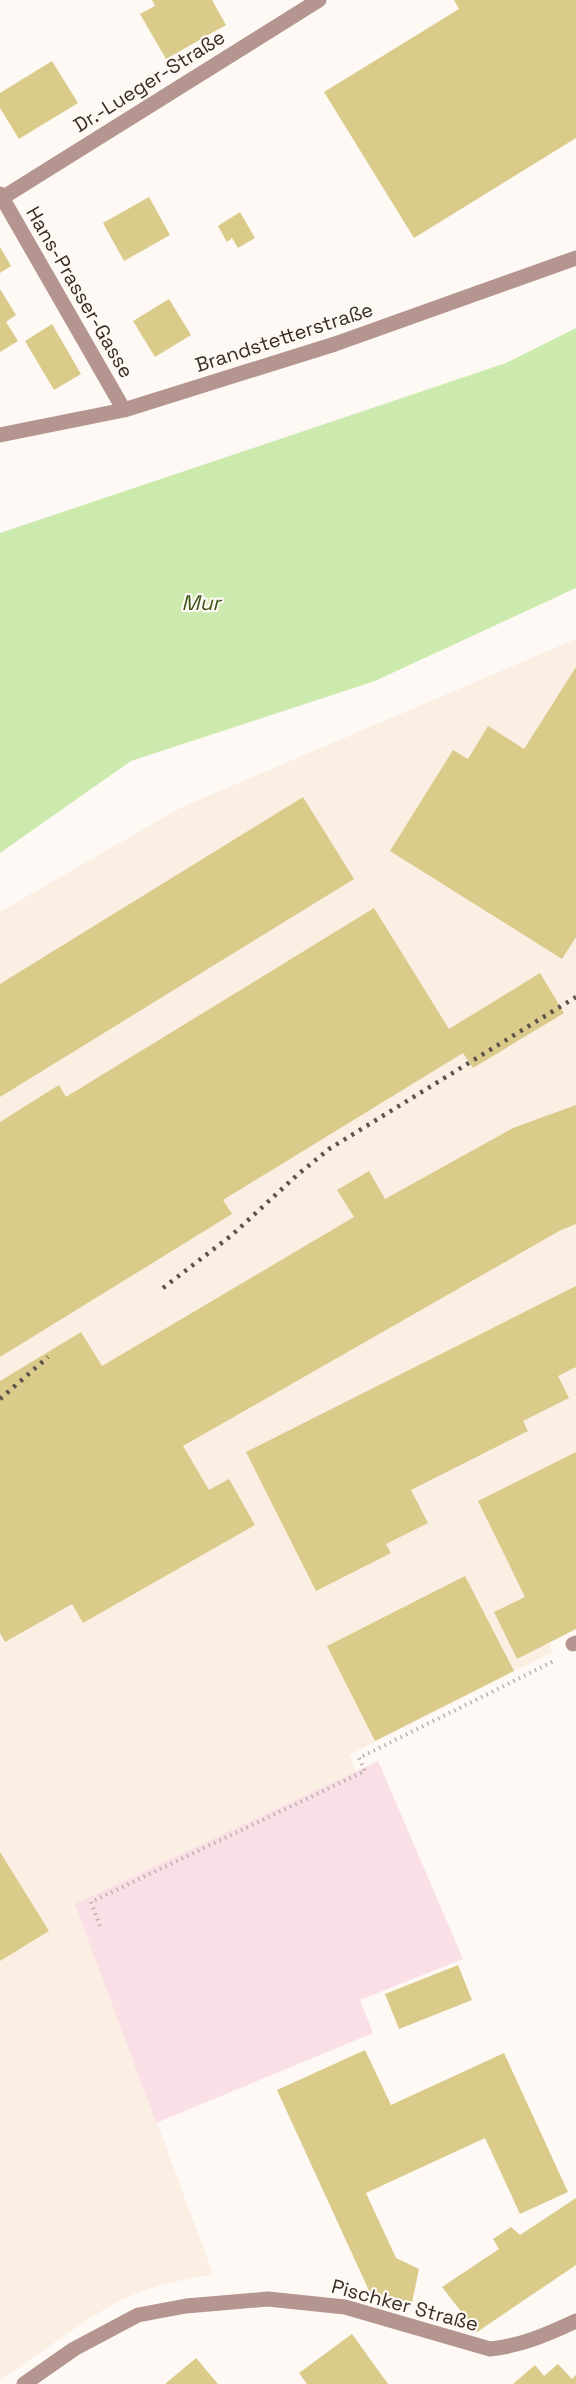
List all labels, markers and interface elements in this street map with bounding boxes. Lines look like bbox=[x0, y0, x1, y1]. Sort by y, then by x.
street label: Dr.-Lueger-Straße bbox=[68, 24, 230, 138]
street label: Hans-Prasser-Gasse bbox=[20, 202, 140, 382]
street label: Brandstetterstraße bbox=[192, 296, 376, 378]
water label: Mur bbox=[182, 589, 223, 616]
street label: Pischker Straße bbox=[329, 2273, 481, 2337]

